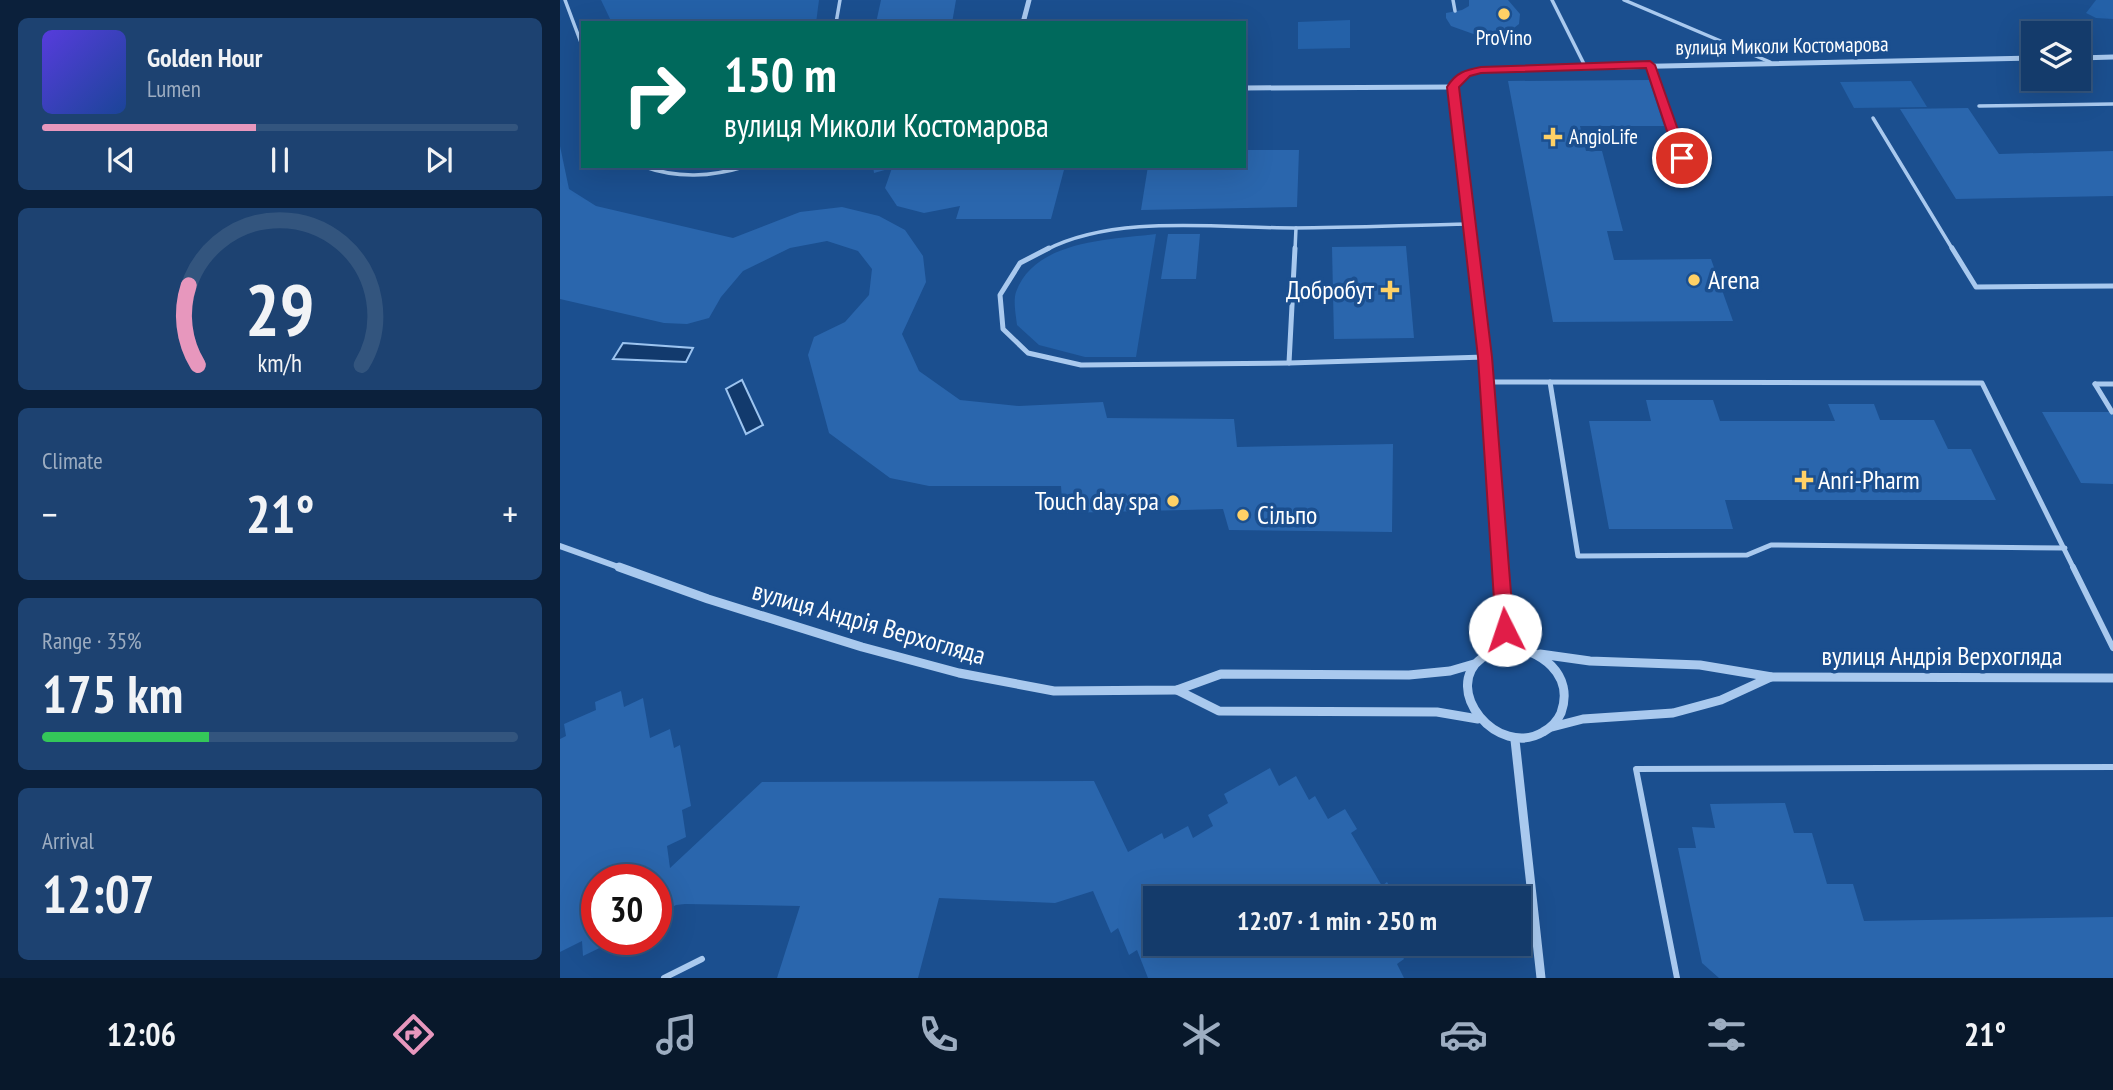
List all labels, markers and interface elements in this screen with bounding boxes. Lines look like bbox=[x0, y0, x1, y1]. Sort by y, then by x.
marker: ProVino bbox=[1496, 6, 1512, 22]
map controls bbox=[2021, 21, 2091, 91]
button: layers bbox=[2021, 21, 2091, 91]
place label: ProVino bbox=[1476, 24, 1532, 51]
street label: вулиця Миколи Костомарова bbox=[1675, 30, 1889, 61]
text: Golden Hour bbox=[147, 41, 262, 74]
text: 150 m bbox=[724, 42, 837, 106]
icon: right bbox=[609, 49, 700, 140]
text: Lumen bbox=[147, 74, 201, 103]
text: вулиця Миколи Костомарова bbox=[724, 104, 1049, 146]
place label: AngioLife bbox=[1569, 123, 1638, 150]
marker: AngioLife bbox=[1543, 127, 1563, 147]
pin bbox=[1652, 128, 1712, 188]
icon: arrive bbox=[1663, 139, 1701, 177]
icon: previous bbox=[102, 141, 140, 179]
icon: pause bbox=[261, 141, 299, 179]
icon: next bbox=[420, 141, 458, 179]
text: 29 bbox=[245, 261, 315, 355]
place label: Arena bbox=[1708, 263, 1760, 296]
marker: Arena bbox=[1686, 272, 1702, 288]
place label: Добробут bbox=[1286, 273, 1375, 306]
marker: Добробут bbox=[1380, 280, 1400, 300]
text: km/h bbox=[258, 347, 302, 379]
text: Climate bbox=[42, 446, 103, 475]
place label: Anri-Pharm bbox=[1818, 463, 1920, 496]
marker: Anri-Pharm bbox=[1796, 472, 1812, 488]
text: 21° bbox=[246, 480, 314, 547]
place label: Touch day spa bbox=[1035, 484, 1159, 517]
text: − bbox=[42, 489, 58, 538]
text: + bbox=[502, 489, 518, 538]
marker: Touch day spa bbox=[1165, 493, 1181, 509]
place label: Сільпо bbox=[1257, 498, 1317, 531]
marker: Сільпо bbox=[1235, 507, 1251, 523]
street label: вулиця Андрія Верхогляда bbox=[749, 573, 989, 672]
position arrow bbox=[1468, 593, 1542, 667]
text: Range · 35% bbox=[42, 626, 142, 655]
street label: вулиця Андрія Верхогляда bbox=[1822, 639, 2062, 672]
text: 175 km bbox=[42, 660, 183, 727]
text: Arrival bbox=[42, 826, 94, 855]
text: 12:07 bbox=[42, 860, 154, 927]
speed limit sign: 30 bbox=[581, 864, 672, 955]
text: 12:07 · 1 min · 250 m bbox=[1237, 904, 1437, 937]
icon: directions bbox=[389, 1010, 438, 1059]
icon: music bbox=[652, 1010, 701, 1059]
icon: phone bbox=[914, 1010, 963, 1059]
icon: climate bbox=[1177, 1010, 1226, 1059]
icon: car bbox=[1439, 1010, 1488, 1059]
icon: filters bbox=[1702, 1010, 1751, 1059]
text: 12:06 bbox=[107, 1013, 176, 1055]
text: 21° bbox=[1964, 1013, 2006, 1055]

